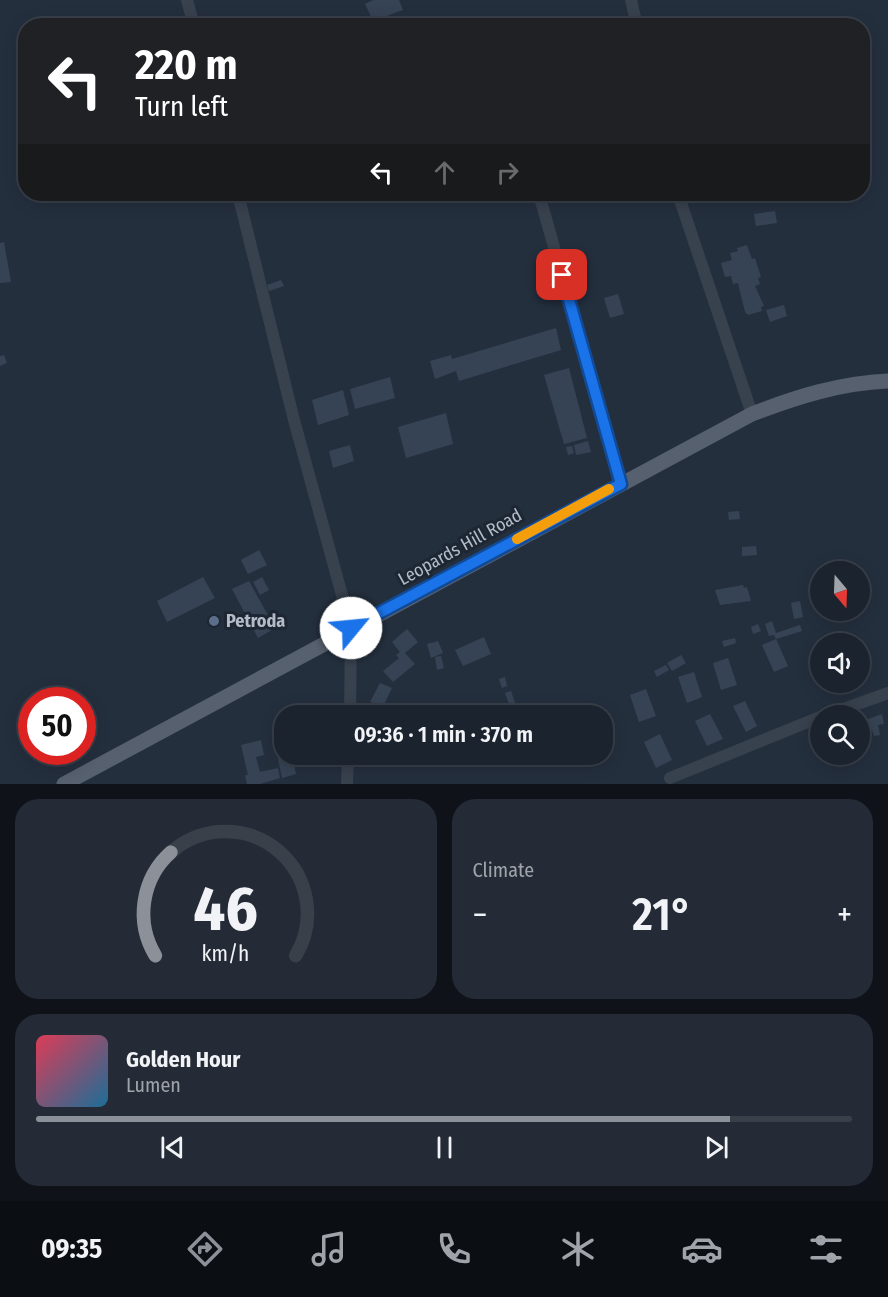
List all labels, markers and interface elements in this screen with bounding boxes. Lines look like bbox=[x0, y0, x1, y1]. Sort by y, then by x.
text: 220 m bbox=[135, 40, 238, 90]
icon: left bbox=[36, 42, 114, 120]
text: Turn left bbox=[135, 91, 228, 123]
icon: left bbox=[365, 156, 398, 189]
icon: ahead bbox=[428, 156, 461, 189]
icon: right bbox=[491, 156, 524, 189]
pin bbox=[536, 249, 587, 300]
icon: arrive bbox=[545, 258, 578, 291]
street label: Leopards Hill Road bbox=[394, 504, 526, 590]
north arrow bbox=[810, 561, 870, 621]
map controls bbox=[810, 561, 870, 765]
position arrow bbox=[319, 596, 383, 660]
place label: Petroda bbox=[226, 610, 285, 632]
marker: Petroda bbox=[207, 614, 221, 628]
button: sound bbox=[810, 633, 870, 693]
speed limit sign: 50 bbox=[18, 687, 96, 765]
button: search bbox=[810, 705, 870, 765]
text: 09:36 · 1 min · 370 m bbox=[354, 721, 533, 748]
text: Climate bbox=[473, 858, 534, 882]
text: 46 bbox=[193, 872, 258, 947]
text: 21° bbox=[632, 888, 692, 942]
text: − bbox=[473, 895, 487, 935]
text: + bbox=[837, 895, 852, 935]
text: km/h bbox=[202, 941, 250, 967]
text: Golden Hour bbox=[126, 1046, 240, 1073]
text: Lumen bbox=[126, 1073, 181, 1097]
icon: previous bbox=[156, 1131, 189, 1164]
icon: pause bbox=[428, 1131, 461, 1164]
icon: next bbox=[700, 1131, 733, 1164]
icon: directions bbox=[184, 1228, 226, 1270]
icon: music bbox=[308, 1228, 350, 1270]
icon: phone bbox=[433, 1228, 475, 1270]
icon: climate bbox=[557, 1228, 599, 1270]
icon: car bbox=[681, 1228, 723, 1270]
icon: filters bbox=[805, 1228, 847, 1270]
text: 09:35 bbox=[41, 1233, 102, 1265]

